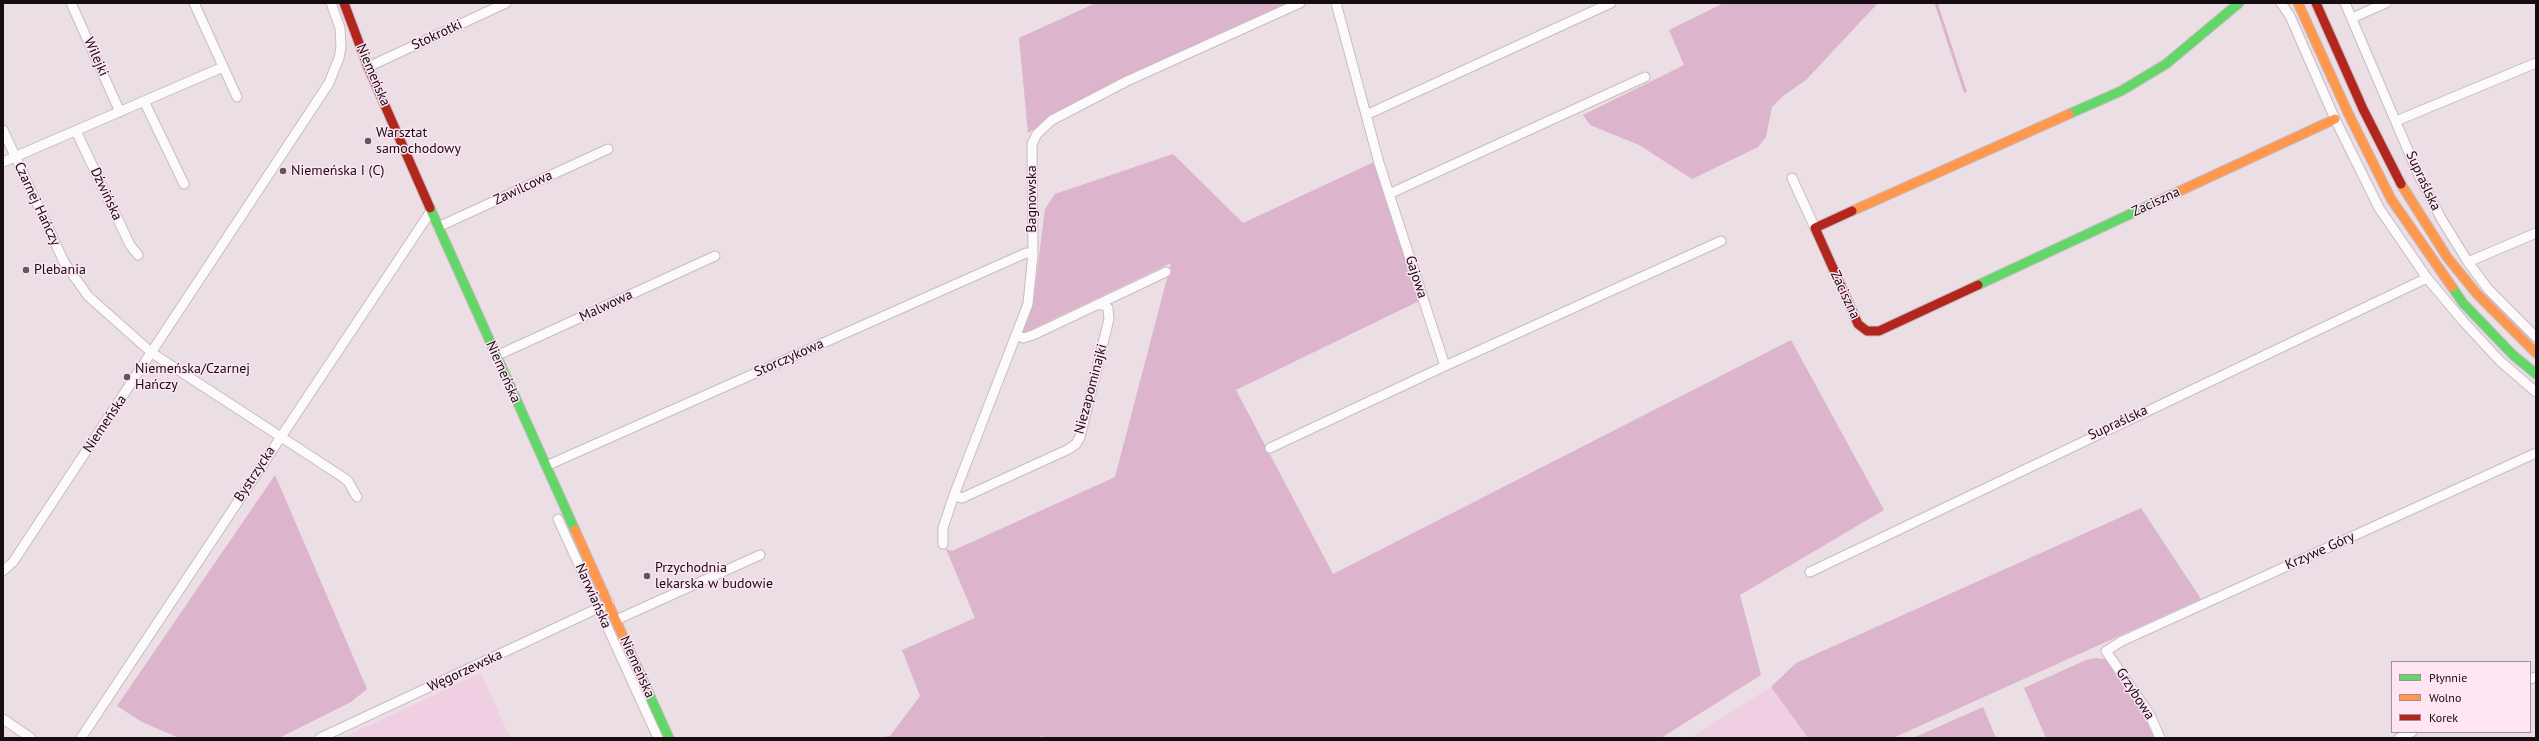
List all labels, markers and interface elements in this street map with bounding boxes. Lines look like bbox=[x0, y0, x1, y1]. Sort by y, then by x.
street label: Stokrotki bbox=[409, 16, 465, 54]
street label: Wilejki bbox=[80, 35, 112, 79]
street label: Niemeńska bbox=[352, 41, 394, 109]
place label: Warsztat samochodowy bbox=[376, 125, 461, 158]
marker: Warsztat samochodowy bbox=[363, 136, 373, 146]
street label: Supraślska bbox=[2402, 149, 2444, 213]
street label: Czarnej Hańczy bbox=[10, 159, 64, 249]
place label: Niemeńska I (C) bbox=[291, 163, 384, 179]
street label: Dźwińska bbox=[86, 165, 126, 223]
street label: Bagnowska bbox=[1024, 165, 1040, 233]
marker: Niemeńska I (C) bbox=[278, 166, 288, 176]
street label: Zawilcowa bbox=[491, 167, 555, 209]
street label: Zaciszna bbox=[2129, 184, 2183, 220]
street label: Gajowa bbox=[1401, 254, 1431, 300]
place label: Plebania bbox=[34, 262, 86, 278]
marker: Plebania bbox=[21, 265, 31, 275]
street label: Zaciszna bbox=[1827, 268, 1863, 322]
street label: Malwowa bbox=[577, 286, 635, 326]
street label: Storczykowa bbox=[752, 335, 826, 381]
street label: Niemeńska bbox=[482, 338, 524, 406]
street label: Niezapominajki bbox=[1071, 342, 1111, 436]
place label: Niemeńska/Czarnej Hańczy bbox=[135, 361, 250, 394]
marker: Niemeńska/Czarnej Hańczy bbox=[122, 372, 132, 382]
street label: Niemeńska bbox=[80, 392, 130, 456]
street label: Supraślska bbox=[2086, 402, 2150, 444]
street label: Bystrzycka bbox=[231, 443, 279, 505]
street label: Krzywe Góry bbox=[2283, 528, 2357, 574]
place label: Przychodnia lekarska w budowie bbox=[655, 560, 773, 592]
street label: Narwiańska bbox=[571, 561, 615, 631]
marker: Przychodnia lekarska w budowie bbox=[642, 571, 652, 581]
street label: Niemeńska bbox=[616, 633, 658, 701]
street label: Węgorzewska bbox=[425, 646, 505, 696]
legend bbox=[2391, 661, 2531, 733]
street label: Grzybowa bbox=[2112, 665, 2158, 723]
text: Płynnie bbox=[2429, 670, 2467, 685]
text: Wolno bbox=[2429, 690, 2461, 705]
text: Korek bbox=[2429, 710, 2458, 725]

